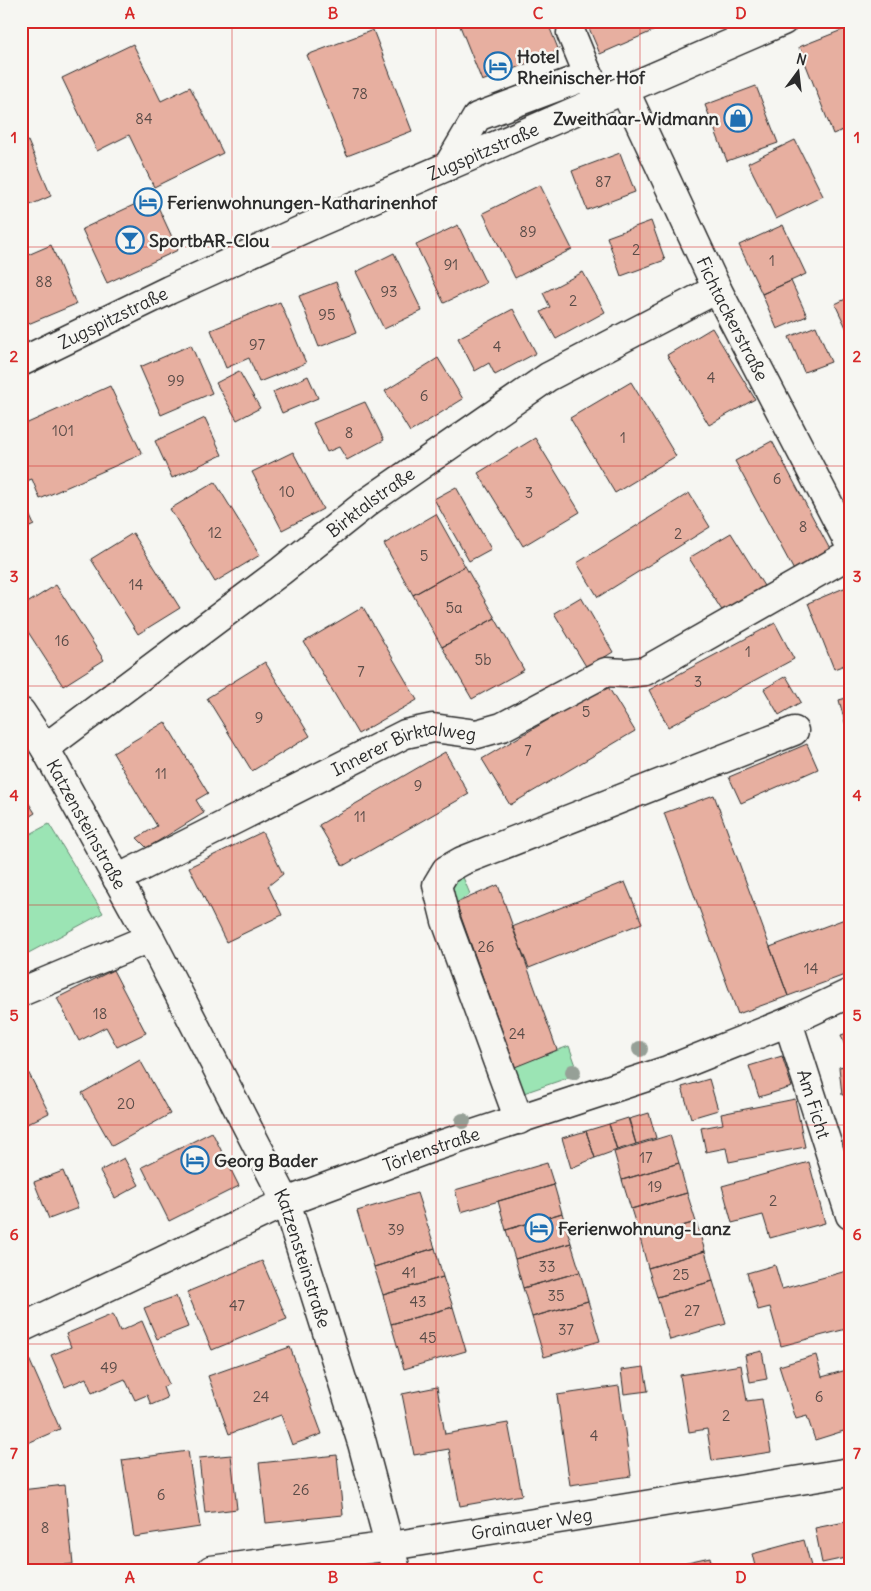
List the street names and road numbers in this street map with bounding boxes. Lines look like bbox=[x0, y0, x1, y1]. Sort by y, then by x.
street label: Zugspitzstraße bbox=[424, 117, 542, 185]
street label: Fichtackerstraße bbox=[692, 253, 774, 385]
street label: Zugspitzstraße bbox=[54, 281, 171, 354]
street label: Birktalstraße bbox=[322, 462, 419, 542]
street label: Innerer Birktalweg bbox=[327, 716, 478, 781]
street label: Katzensteinstraße bbox=[42, 755, 132, 893]
street label: Am Ficht bbox=[792, 1066, 836, 1141]
street label: Törlenstraße bbox=[379, 1121, 482, 1176]
street label: Katzensteinstraße bbox=[269, 1184, 336, 1331]
street label: Grainauer Weg bbox=[469, 1502, 594, 1544]

